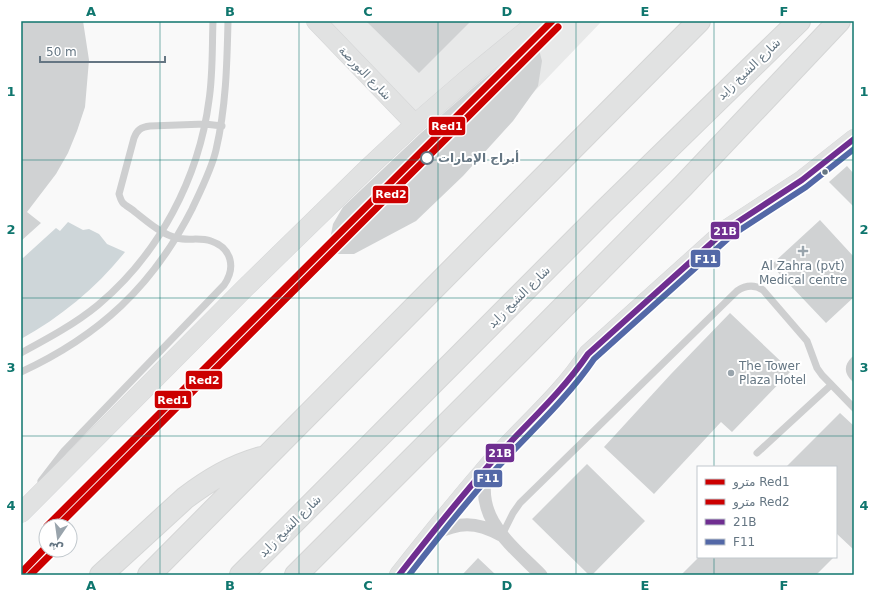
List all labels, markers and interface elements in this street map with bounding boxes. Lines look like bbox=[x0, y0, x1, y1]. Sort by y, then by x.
text: A bbox=[86, 4, 96, 19]
text: B bbox=[225, 4, 235, 19]
text: C bbox=[363, 4, 373, 19]
text: D bbox=[502, 4, 513, 19]
text: E bbox=[641, 4, 649, 19]
text: F bbox=[780, 4, 788, 19]
street label: شارع الشيخ زايد bbox=[715, 35, 784, 103]
scale bar bbox=[40, 38, 165, 64]
street label: شارع البورصة bbox=[335, 43, 394, 104]
text: 50 m bbox=[46, 45, 77, 59]
text: 1 bbox=[6, 84, 16, 99]
text: 1 bbox=[859, 84, 869, 99]
line badge: Red1 bbox=[428, 116, 466, 136]
text: Red1 bbox=[431, 120, 463, 133]
place label: أبراج الإمارات bbox=[438, 150, 519, 165]
marker: أبراج الإمارات bbox=[420, 151, 434, 165]
unlabelled marker bbox=[820, 167, 830, 177]
line badge: Red2 bbox=[372, 185, 409, 204]
text: Red2 bbox=[375, 188, 407, 201]
line badge: 21B bbox=[710, 221, 740, 240]
text: 2 bbox=[6, 222, 16, 237]
text: 2 bbox=[859, 222, 869, 237]
text: 21B bbox=[713, 225, 737, 238]
marker: Al Zahra (pvt) Medical centre bbox=[797, 245, 809, 257]
line badge: F11 bbox=[690, 249, 721, 268]
text: F11 bbox=[695, 253, 717, 266]
place label: Al Zahra (pvt) Medical centre bbox=[759, 259, 847, 287]
street label: شارع الشيخ زايد bbox=[485, 263, 554, 332]
place label: The Tower Plaza Hotel bbox=[738, 359, 806, 387]
text: 3 bbox=[6, 360, 16, 375]
text: 3 bbox=[859, 360, 869, 375]
marker: The Tower Plaza Hotel bbox=[726, 368, 736, 378]
line badge: Red2 bbox=[185, 370, 223, 390]
text: Red2 bbox=[188, 374, 220, 387]
line badge: Red1 bbox=[154, 390, 192, 409]
text: Red1 bbox=[157, 394, 189, 407]
line badge: 21B bbox=[485, 443, 515, 463]
text: 21B bbox=[488, 447, 512, 460]
legend bbox=[697, 466, 837, 558]
line badge: F11 bbox=[473, 469, 503, 488]
text: F11 bbox=[477, 472, 499, 485]
text: مترو Red1 bbox=[732, 475, 790, 490]
street label: شارع الشيخ زايد bbox=[256, 492, 325, 561]
text: مترو Red2 bbox=[732, 495, 790, 510]
text: 4 bbox=[6, 498, 16, 513]
text: 4 bbox=[859, 498, 869, 513]
text: 21B bbox=[733, 515, 757, 529]
north arrow bbox=[38, 518, 78, 558]
text: F11 bbox=[733, 535, 755, 549]
text: ش bbox=[47, 539, 65, 555]
text: A bbox=[86, 578, 96, 593]
text: B bbox=[225, 578, 235, 593]
text: C bbox=[363, 578, 373, 593]
text: D bbox=[502, 578, 513, 593]
text: E bbox=[641, 578, 649, 593]
text: F bbox=[780, 578, 788, 593]

